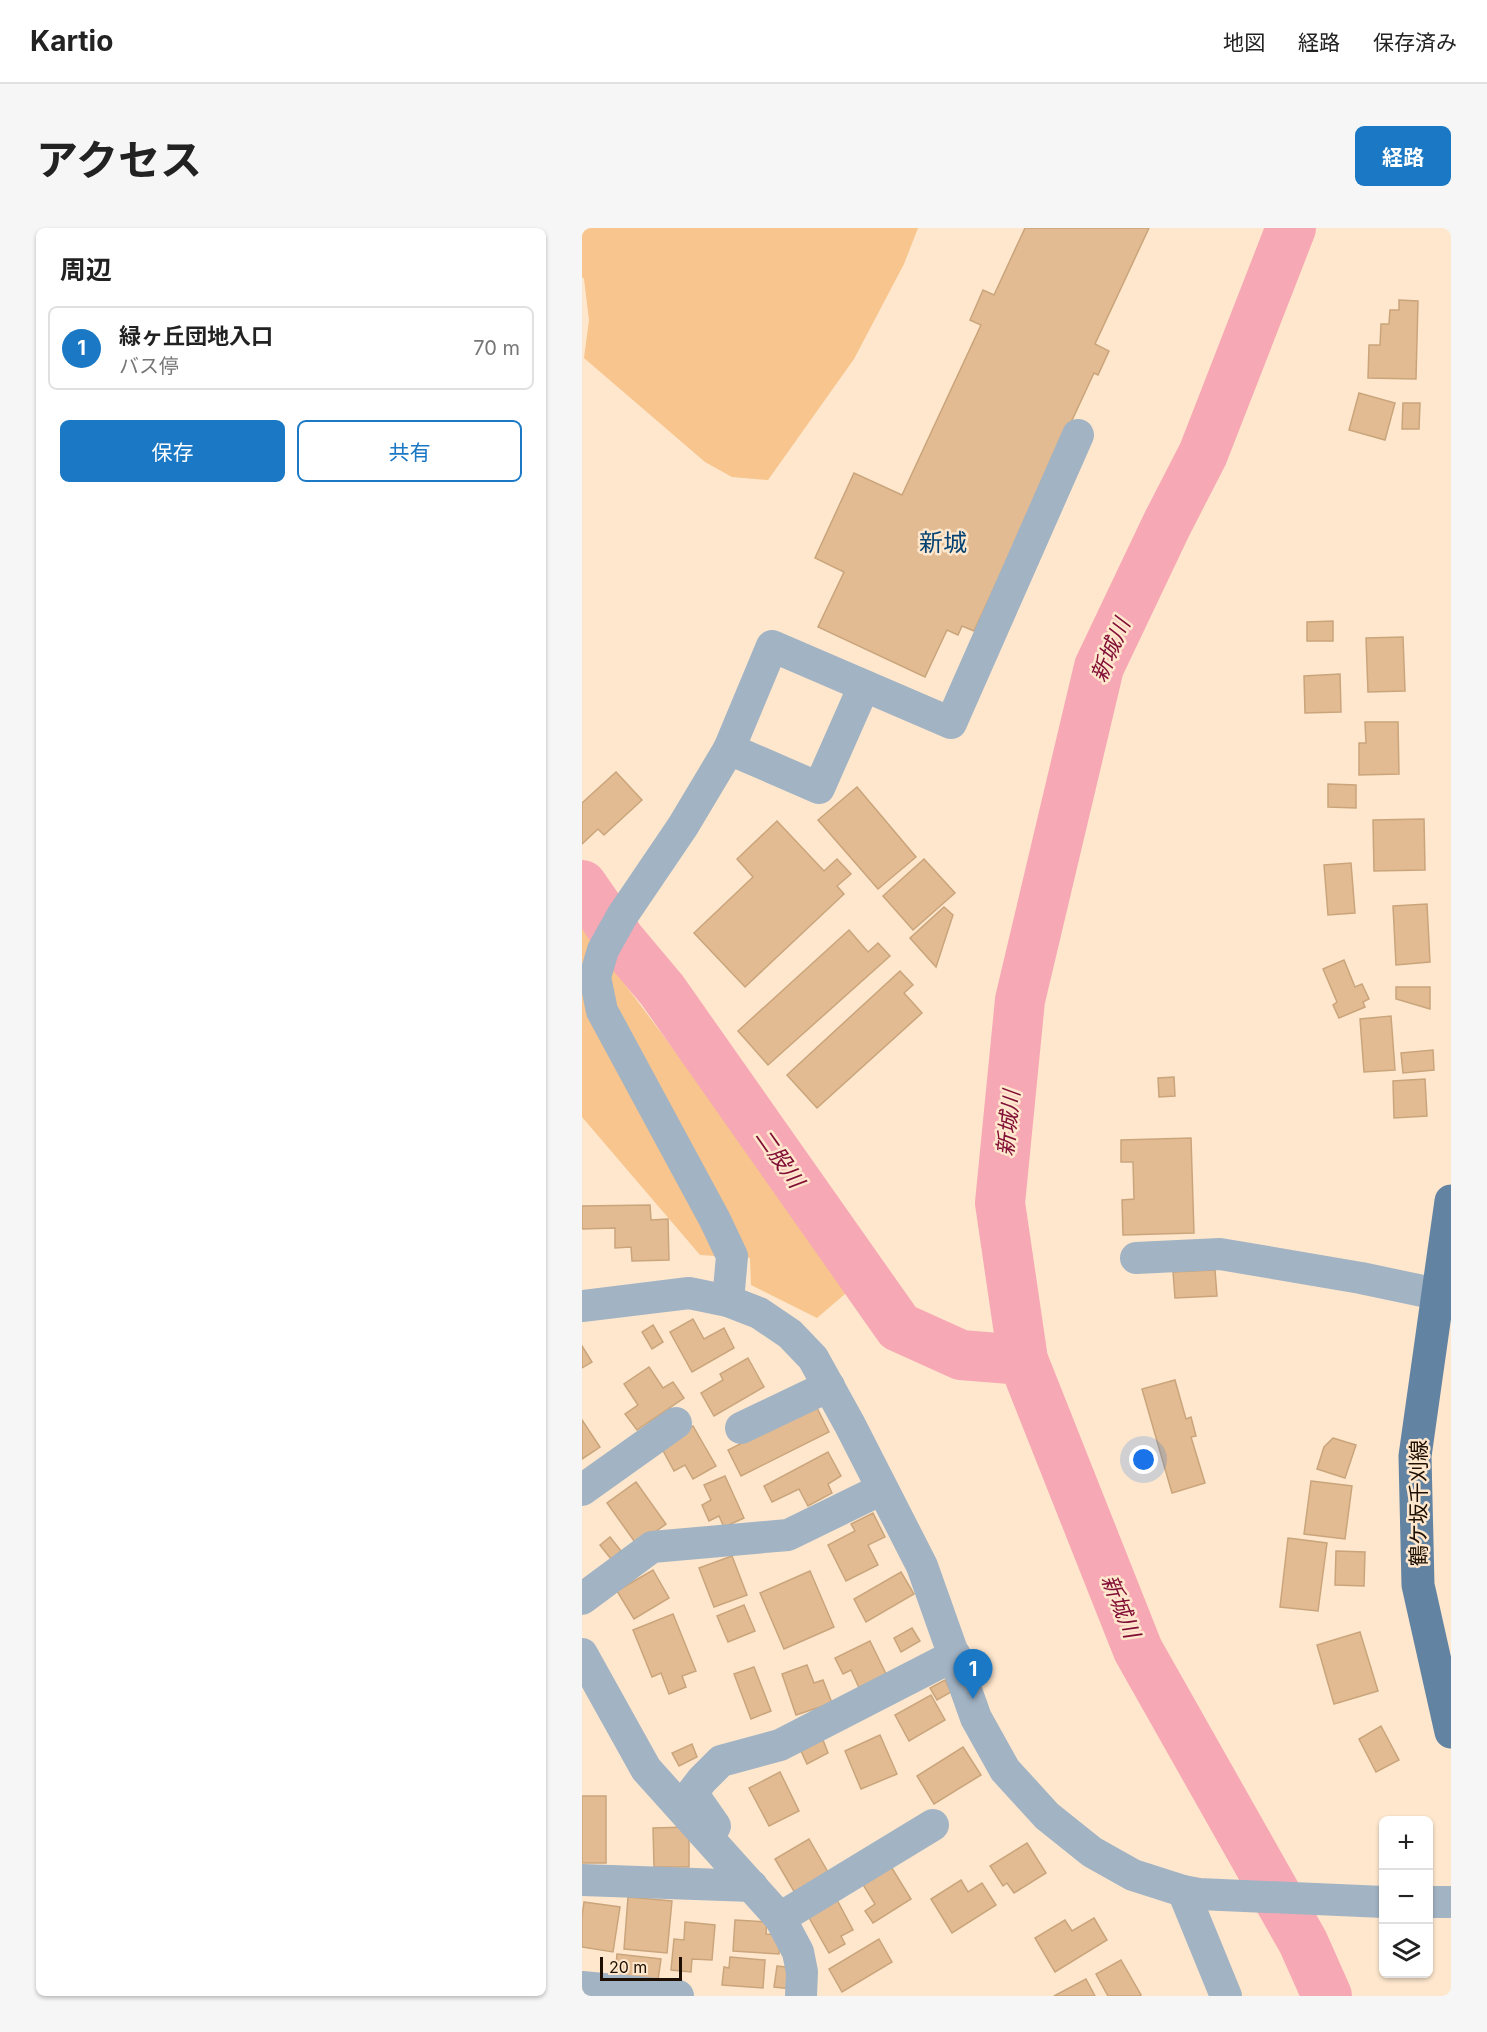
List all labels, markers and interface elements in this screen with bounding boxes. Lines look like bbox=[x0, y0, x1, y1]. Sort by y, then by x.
text: Kartio bbox=[30, 24, 113, 58]
text: 地図 bbox=[1223, 30, 1265, 55]
text: 経路 bbox=[1298, 30, 1340, 55]
text: 保存済み bbox=[1373, 30, 1457, 55]
button: 経路 bbox=[1355, 126, 1451, 186]
text: アクセス bbox=[36, 134, 202, 185]
text: 周辺 bbox=[60, 254, 112, 285]
text: 緑ヶ丘団地入口 bbox=[119, 323, 273, 349]
text: 1 bbox=[77, 336, 86, 360]
text: 70 m bbox=[473, 336, 520, 360]
text: バス停 bbox=[119, 354, 179, 378]
button: 保存 bbox=[60, 420, 285, 482]
button: 共有 bbox=[297, 420, 522, 482]
district label: 新城 bbox=[919, 528, 967, 557]
water label: 新城川 bbox=[1085, 613, 1136, 685]
water label: 新城川 bbox=[992, 1087, 1025, 1157]
water label: 二股川 bbox=[750, 1124, 811, 1194]
street label: 鶴ケ坂千刈線 bbox=[1406, 1440, 1431, 1566]
your location bbox=[1129, 1445, 1158, 1474]
water label: 新城川 bbox=[1097, 1571, 1146, 1643]
pin: 1 bbox=[954, 1650, 992, 1699]
map controls bbox=[1379, 1816, 1433, 1978]
button: + bbox=[1379, 1816, 1433, 1870]
button: − bbox=[1379, 1870, 1433, 1924]
button: layers bbox=[1379, 1924, 1433, 1978]
scale bar bbox=[600, 1954, 682, 1982]
text: 20 m bbox=[609, 1957, 647, 1977]

